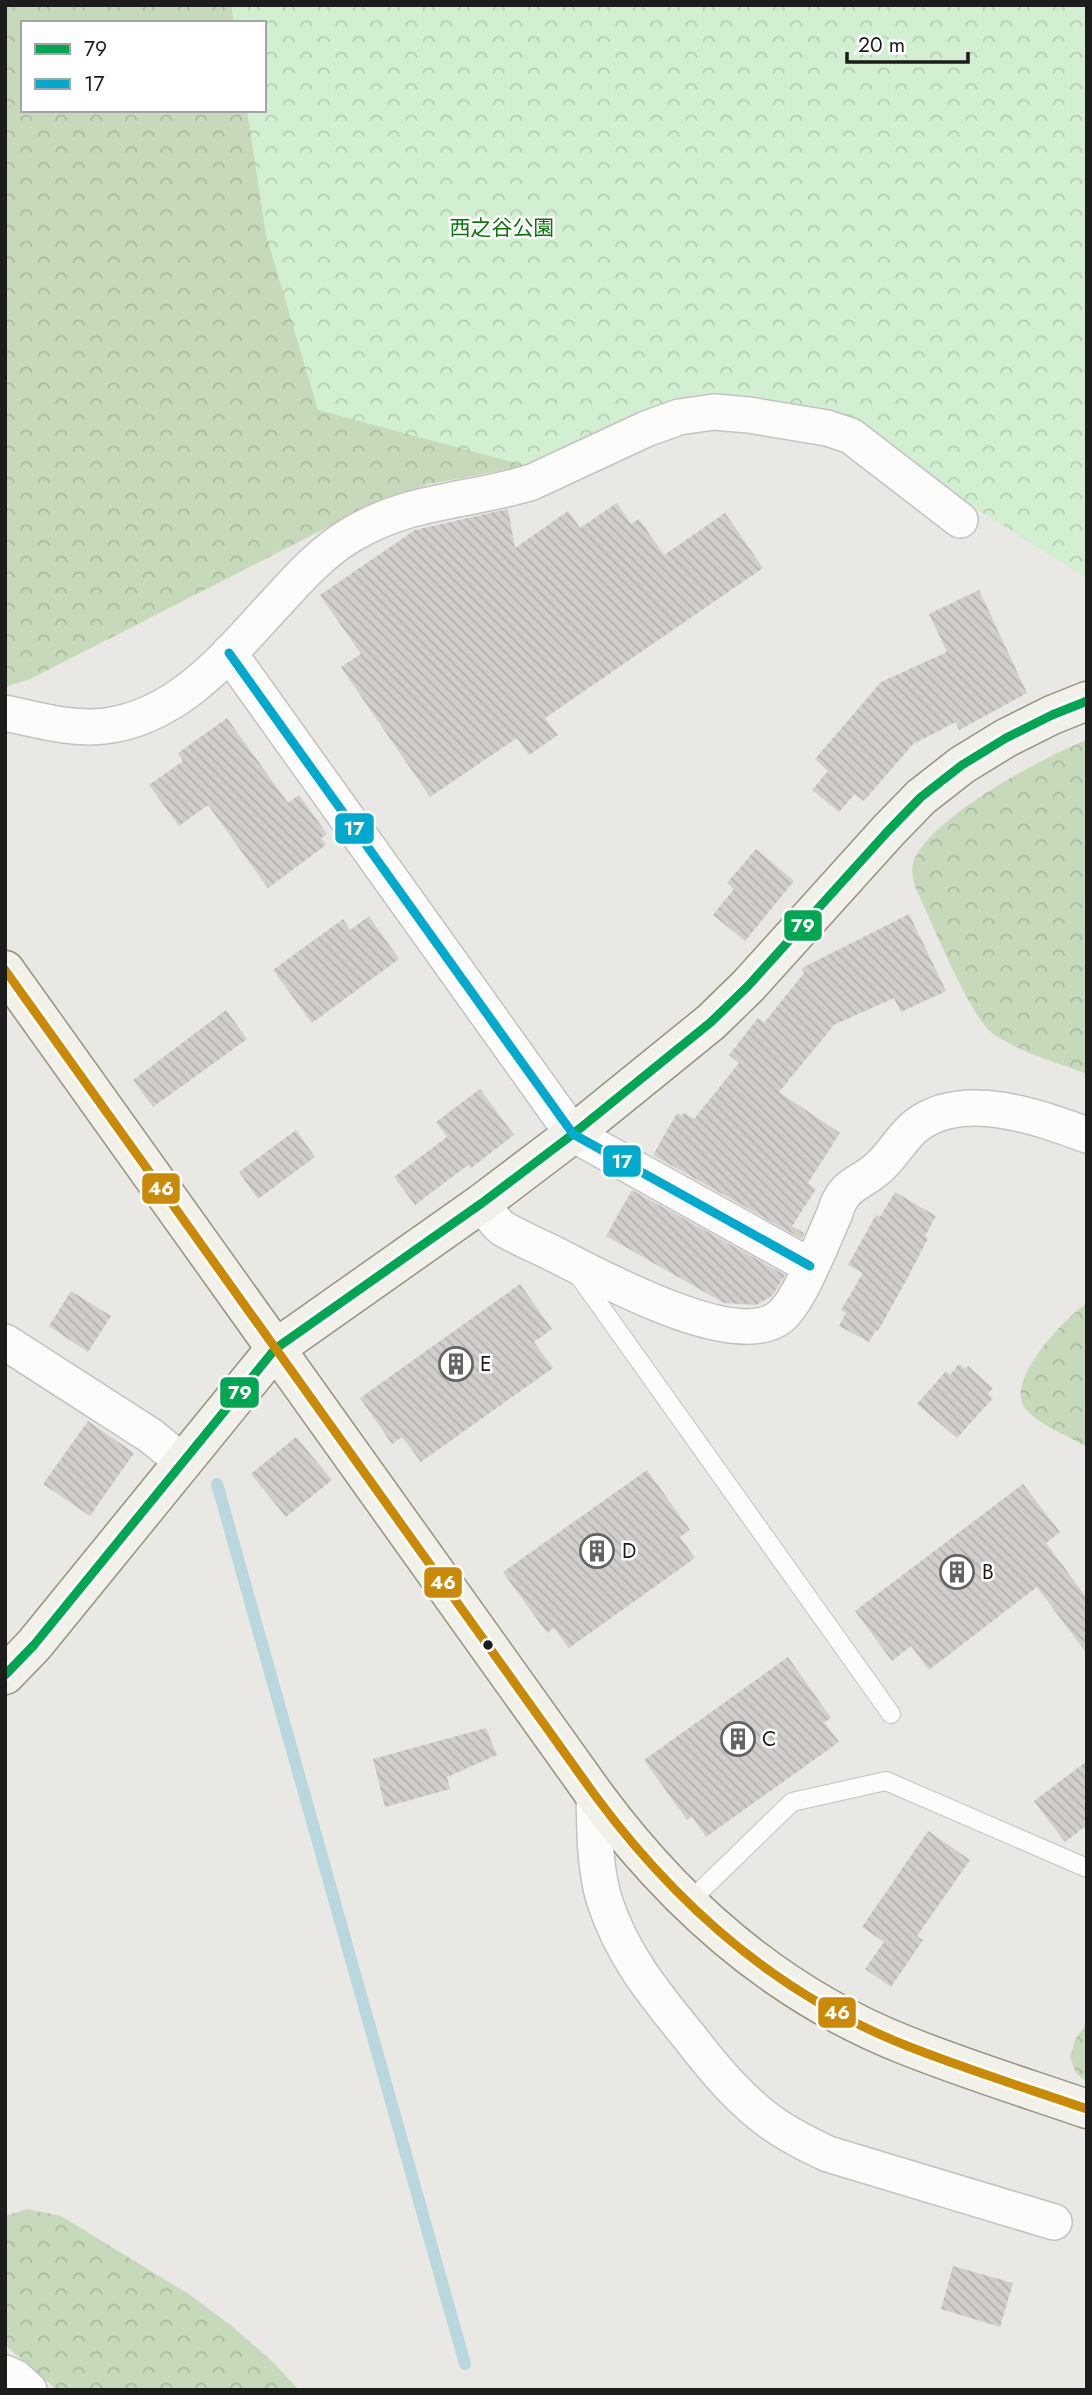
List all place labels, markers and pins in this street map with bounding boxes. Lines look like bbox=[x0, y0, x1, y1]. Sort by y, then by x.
building icon: E bbox=[437, 1345, 475, 1383]
place label: E bbox=[480, 1349, 492, 1379]
building icon: D bbox=[578, 1532, 616, 1570]
place label: D bbox=[622, 1536, 636, 1566]
building icon: B bbox=[938, 1553, 976, 1591]
place label: B bbox=[982, 1557, 994, 1587]
unlabelled marker bbox=[481, 1638, 495, 1652]
building icon: C bbox=[719, 1720, 757, 1758]
place label: C bbox=[762, 1724, 776, 1754]

